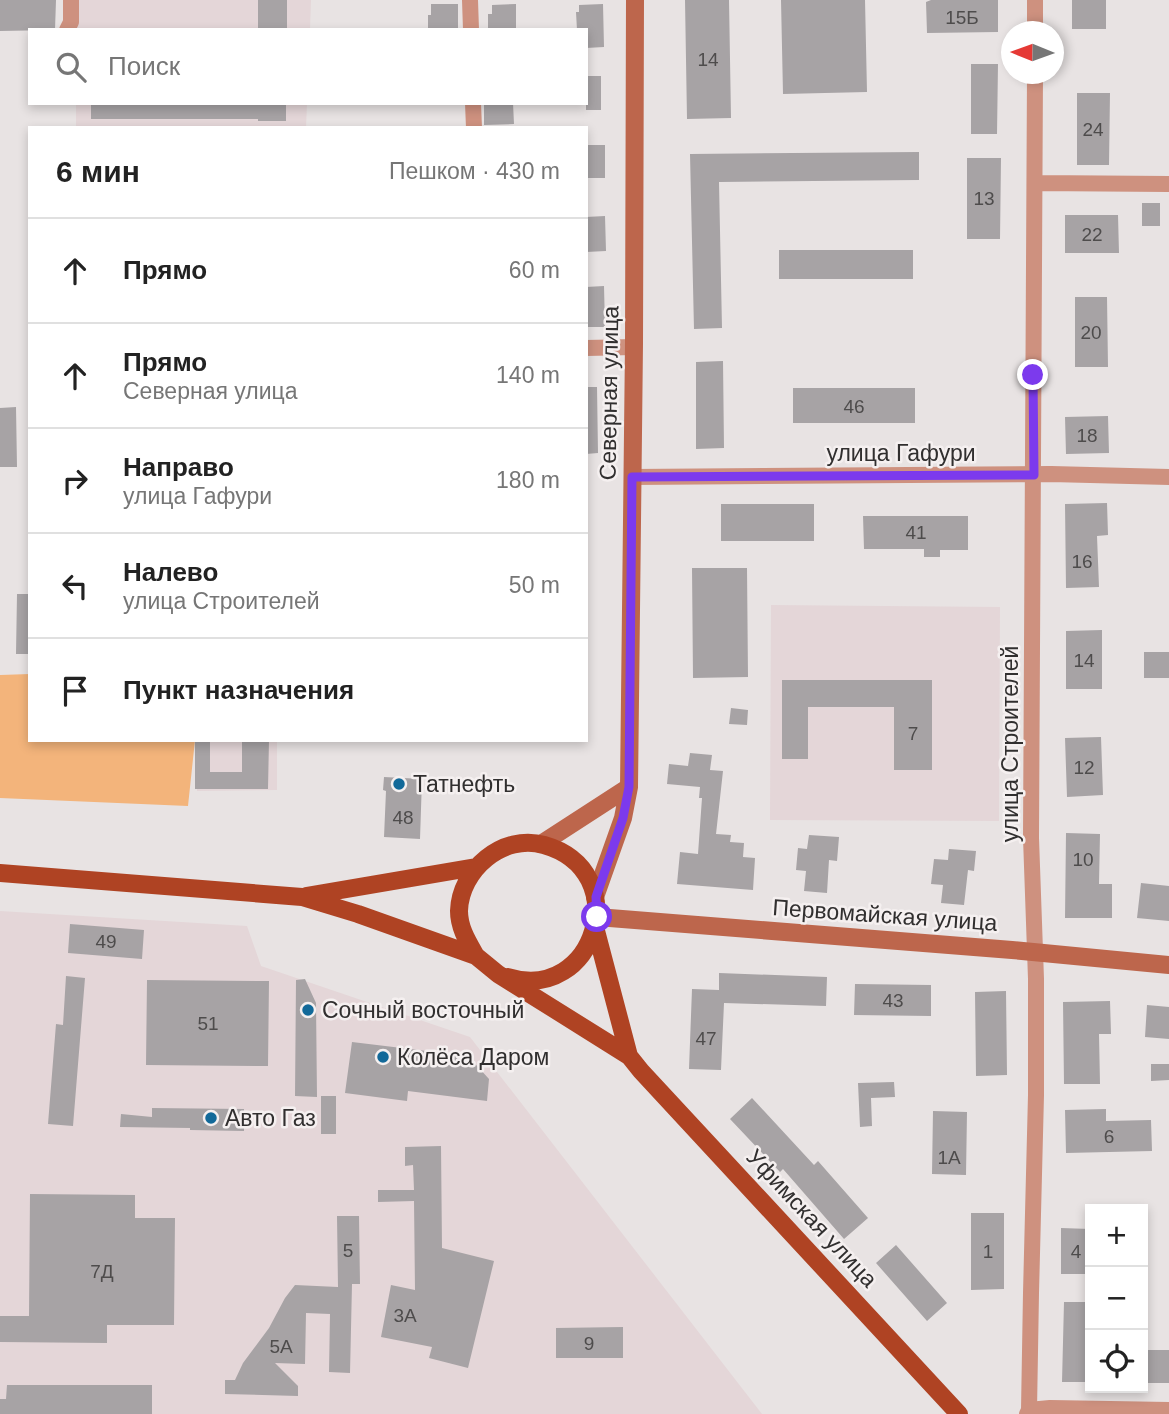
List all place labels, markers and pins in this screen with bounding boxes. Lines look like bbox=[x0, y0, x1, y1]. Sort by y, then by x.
place label: Татнефть bbox=[413, 771, 515, 797]
marker: Татнефть bbox=[391, 776, 407, 792]
place label: Сочный восточный bbox=[322, 997, 524, 1023]
marker: Сочный восточный bbox=[300, 1002, 316, 1018]
place label: Колёса Даром bbox=[397, 1044, 549, 1070]
marker: Колёса Даром bbox=[375, 1049, 391, 1065]
place label: Авто Газ bbox=[225, 1105, 316, 1131]
marker: Авто Газ bbox=[203, 1110, 219, 1126]

